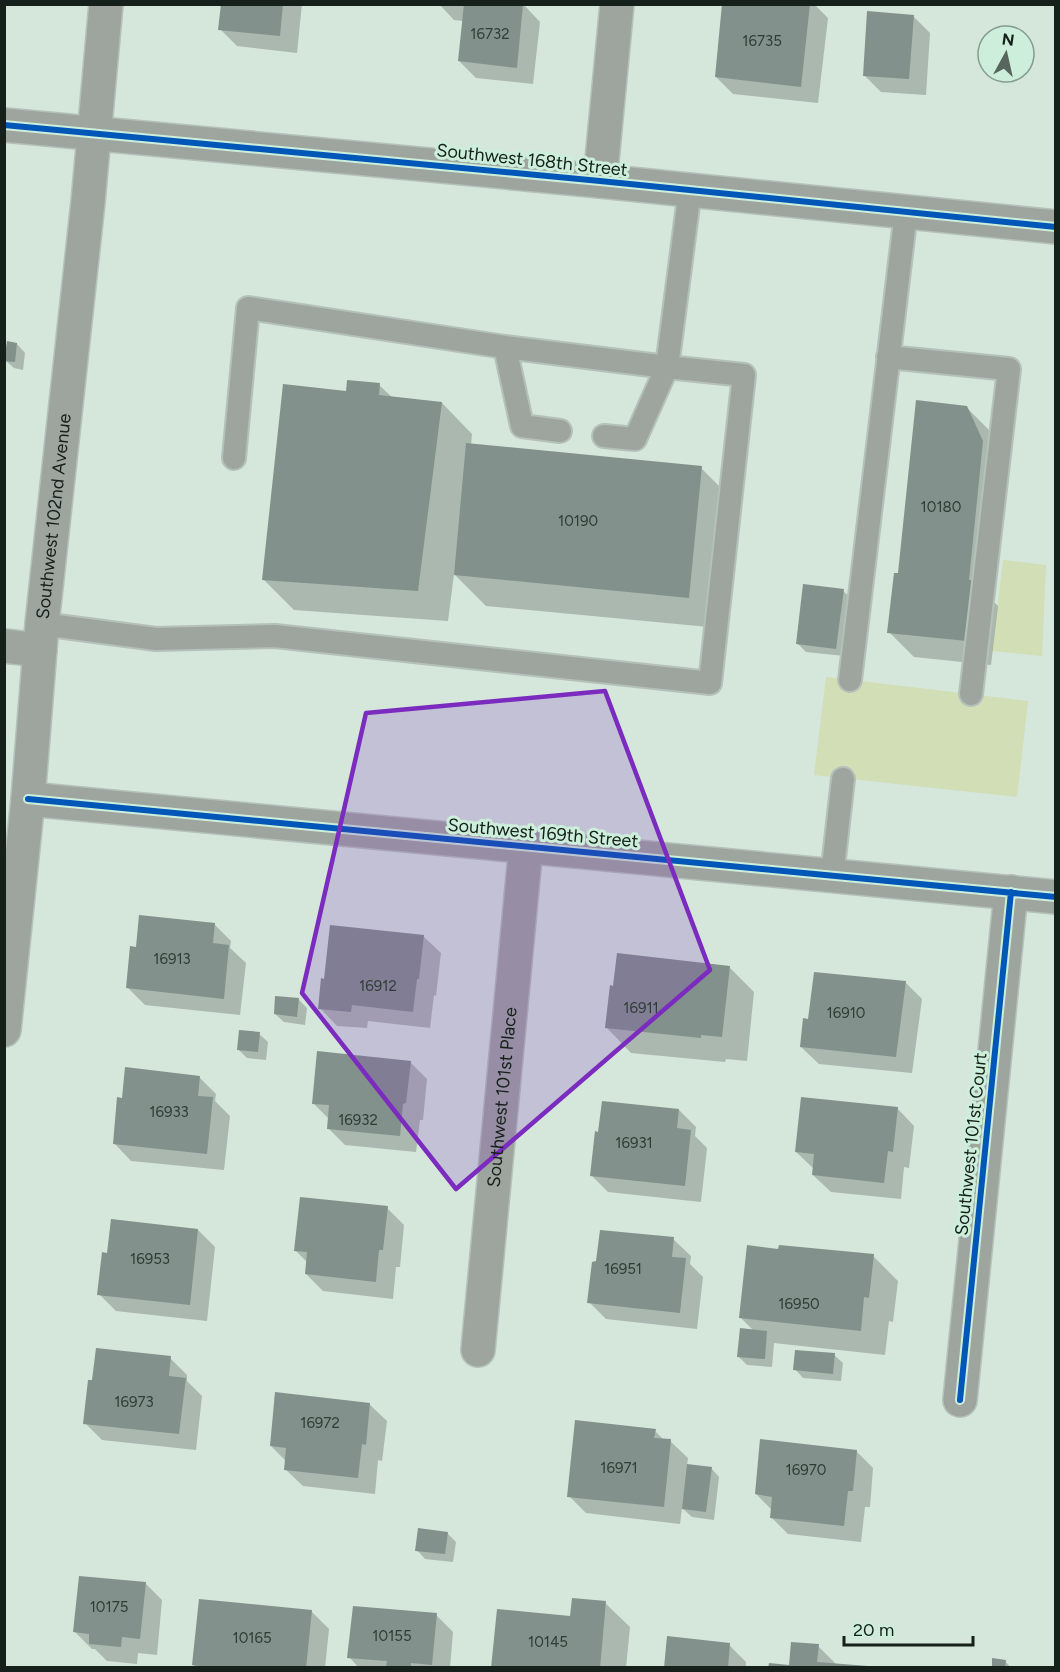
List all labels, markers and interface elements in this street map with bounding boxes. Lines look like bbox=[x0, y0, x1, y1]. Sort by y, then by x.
north arrow bbox=[976, 24, 1036, 84]
house number: 16732 bbox=[470, 25, 510, 43]
text: N bbox=[1001, 29, 1015, 50]
house number: 16735 bbox=[742, 32, 782, 50]
street label: Southwest 168th Street bbox=[435, 139, 629, 181]
street label: Southwest 102nd Avenue bbox=[32, 412, 76, 620]
house number: 10180 bbox=[921, 498, 961, 516]
house number: 10190 bbox=[558, 512, 598, 530]
street label: Southwest 169th Street bbox=[447, 814, 639, 852]
house number: 16913 bbox=[153, 950, 191, 968]
house number: 16912 bbox=[359, 977, 397, 995]
house number: 16911 bbox=[623, 999, 659, 1017]
house number: 16910 bbox=[827, 1004, 866, 1022]
street label: Southwest 101st Place bbox=[483, 1006, 522, 1188]
street label: Southwest 101st Court bbox=[950, 1051, 992, 1237]
house number: 16933 bbox=[149, 1103, 189, 1121]
house number: 16932 bbox=[338, 1111, 378, 1129]
house number: 16931 bbox=[615, 1134, 653, 1152]
house number: 16953 bbox=[130, 1250, 170, 1268]
house number: 16951 bbox=[604, 1260, 642, 1278]
house number: 16950 bbox=[778, 1295, 820, 1313]
house number: 16973 bbox=[114, 1393, 154, 1411]
house number: 16972 bbox=[300, 1414, 340, 1432]
house number: 16971 bbox=[600, 1459, 638, 1477]
house number: 16970 bbox=[786, 1461, 826, 1479]
house number: 10175 bbox=[90, 1598, 128, 1616]
scale bar bbox=[844, 1609, 973, 1647]
text: 20 m bbox=[853, 1619, 894, 1641]
house number: 10155 bbox=[372, 1627, 412, 1645]
house number: 10165 bbox=[232, 1629, 272, 1647]
house number: 10145 bbox=[528, 1633, 568, 1651]

